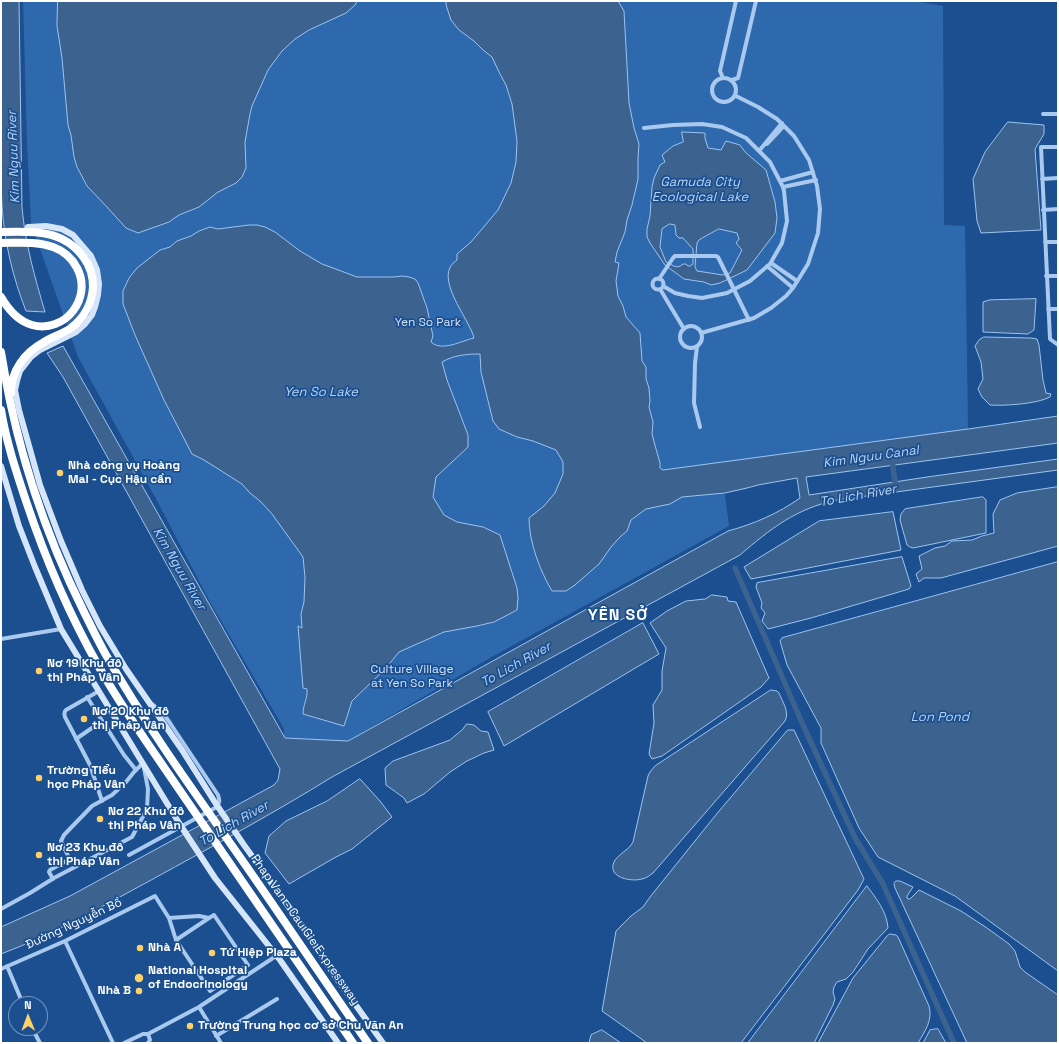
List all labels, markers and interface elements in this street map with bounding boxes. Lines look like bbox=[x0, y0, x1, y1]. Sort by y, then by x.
water label: Kim Nguu River bbox=[5, 110, 23, 204]
water label: Gamuda City Ecological Lake bbox=[652, 174, 748, 205]
park label: Yen So Park bbox=[395, 316, 461, 330]
water label: Yen So Lake bbox=[284, 384, 358, 400]
water label: Kim Nguu Canal bbox=[822, 443, 920, 471]
place label: Nhà công vụ Hoàng Mai - Cục Hậu cần bbox=[68, 459, 180, 487]
marker: Nhà công vụ Hoàng Mai - Cục Hậu cần bbox=[55, 468, 65, 478]
water label: To Lich River bbox=[818, 482, 898, 510]
water label: Kim Nguu River bbox=[149, 525, 209, 613]
district label: YÊN SỞ bbox=[588, 606, 648, 626]
water label: To Lich River bbox=[478, 639, 554, 691]
place label: Nơ 19 Khu đô thị Pháp Vân bbox=[47, 657, 122, 685]
park label: Culture Village at Yen So Park bbox=[370, 663, 454, 691]
marker: Nơ 19 Khu đô thị Pháp Vân bbox=[34, 666, 44, 676]
place label: Nơ 20 Khu đô thị Pháp Vân bbox=[92, 705, 169, 733]
water label: Lon Pond bbox=[911, 709, 969, 725]
marker: Nơ 20 Khu đô thị Pháp Vân bbox=[79, 714, 89, 724]
place label: Trường Tiểu học Pháp Vân bbox=[47, 764, 125, 792]
marker: Trường Tiểu học Pháp Vân bbox=[34, 773, 44, 783]
water label: To Lich River bbox=[196, 798, 272, 850]
place label: Nơ 22 Khu đô thị Pháp Vân bbox=[108, 805, 184, 833]
marker: Nơ 22 Khu đô thị Pháp Vân bbox=[95, 814, 105, 824]
place label: Nơ 23 Khu đô thị Pháp Vân bbox=[47, 841, 124, 869]
marker: Nơ 23 Khu đô thị Pháp Vân bbox=[34, 850, 44, 860]
street label: Phap Van - Cau Gie Expressway bbox=[247, 852, 363, 1008]
street label: Đường Nguyễn Bồ bbox=[24, 895, 124, 953]
place label: Nhà A bbox=[148, 941, 181, 955]
marker: Nhà A bbox=[135, 943, 145, 953]
place label: Tứ Hiệp Plaza bbox=[220, 946, 297, 960]
marker: Tứ Hiệp Plaza bbox=[207, 948, 217, 958]
place label: National Hospital of Endocrinology bbox=[148, 964, 248, 992]
marker: National Hospital of Endocrinology bbox=[133, 972, 145, 984]
place label: Nhà B bbox=[98, 984, 131, 998]
marker: Nhà B bbox=[134, 986, 144, 996]
north arrow bbox=[8, 996, 48, 1036]
text: N bbox=[24, 998, 32, 1012]
place label: Trường Trung học cơ sở Chu Văn An bbox=[198, 1019, 404, 1033]
marker: Trường Trung học cơ sở Chu Văn An bbox=[185, 1021, 195, 1031]

